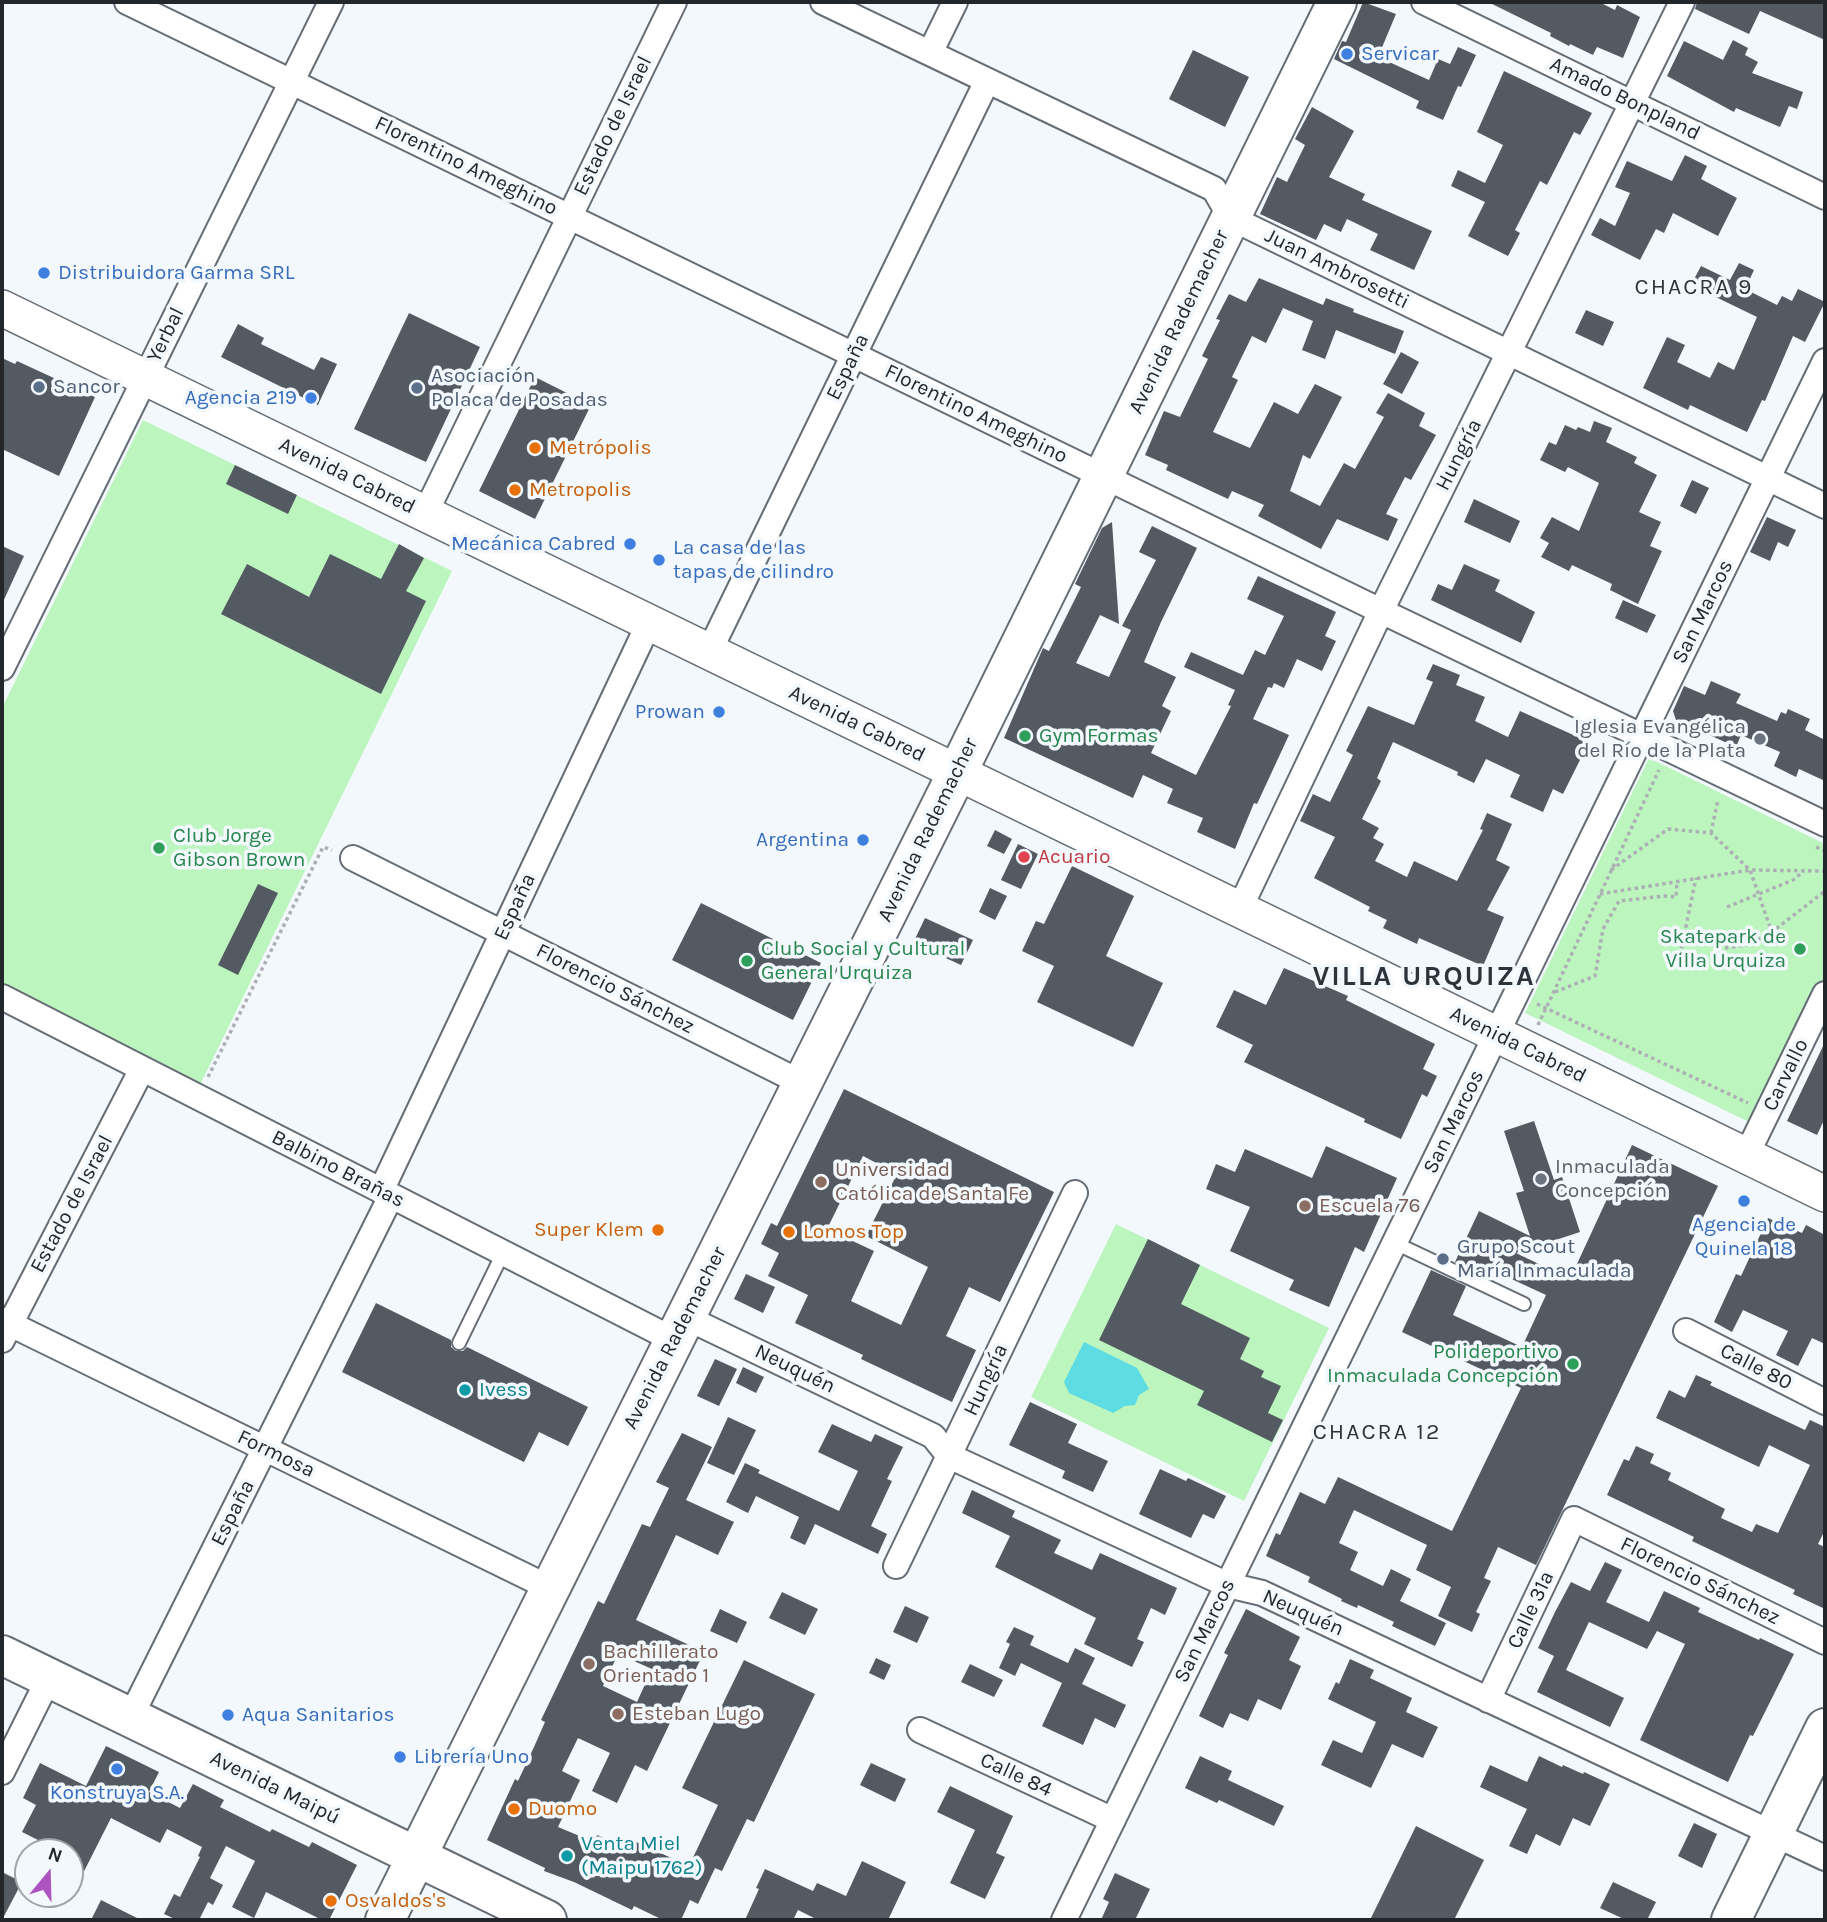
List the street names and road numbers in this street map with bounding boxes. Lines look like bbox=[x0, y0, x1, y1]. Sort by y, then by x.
street label: Estado de Israel bbox=[568, 52, 658, 200]
street label: Amado Bonpland bbox=[1546, 52, 1704, 146]
street label: Florentino Ameghino bbox=[371, 111, 561, 221]
street label: Juan Ambrosetti bbox=[1261, 223, 1413, 315]
street label: Avenida Rademacher bbox=[1123, 226, 1235, 418]
street label: Yerbal bbox=[142, 303, 190, 367]
street label: España bbox=[821, 330, 875, 404]
street label: Florentino Ameghino bbox=[881, 359, 1071, 469]
street label: Hungría bbox=[1430, 415, 1488, 495]
street label: Avenida Cabred bbox=[275, 432, 419, 520]
street label: San Marcos bbox=[1667, 556, 1739, 668]
street label: Avenida Cabred bbox=[785, 680, 929, 768]
street label: Avenida Rademacher bbox=[872, 734, 984, 926]
street label: España bbox=[489, 870, 541, 944]
street label: Florencio Sánchez bbox=[532, 938, 698, 1040]
street label: Avenida Cabred bbox=[1446, 1001, 1590, 1089]
street label: Carvallo bbox=[1758, 1035, 1814, 1115]
street label: San Marcos bbox=[1418, 1066, 1490, 1178]
street label: Balbino Brañas bbox=[267, 1125, 409, 1213]
street label: Estado de Israel bbox=[25, 1131, 119, 1277]
street label: Avenida Rademacher bbox=[618, 1242, 732, 1434]
street label: Calle 80 bbox=[1716, 1338, 1796, 1396]
street label: Neuquén bbox=[751, 1339, 839, 1399]
street label: Hungría bbox=[958, 1340, 1014, 1420]
street label: Formosa bbox=[233, 1424, 319, 1484]
street label: España bbox=[206, 1476, 260, 1550]
street label: Florencio Sánchez bbox=[1616, 1532, 1784, 1630]
street label: Calle 31a bbox=[1502, 1567, 1560, 1653]
street label: San Marcos bbox=[1169, 1575, 1241, 1687]
street label: Neuquén bbox=[1258, 1584, 1348, 1642]
street label: Avenida Maipú bbox=[206, 1746, 344, 1830]
street label: Calle 84 bbox=[976, 1747, 1056, 1803]

